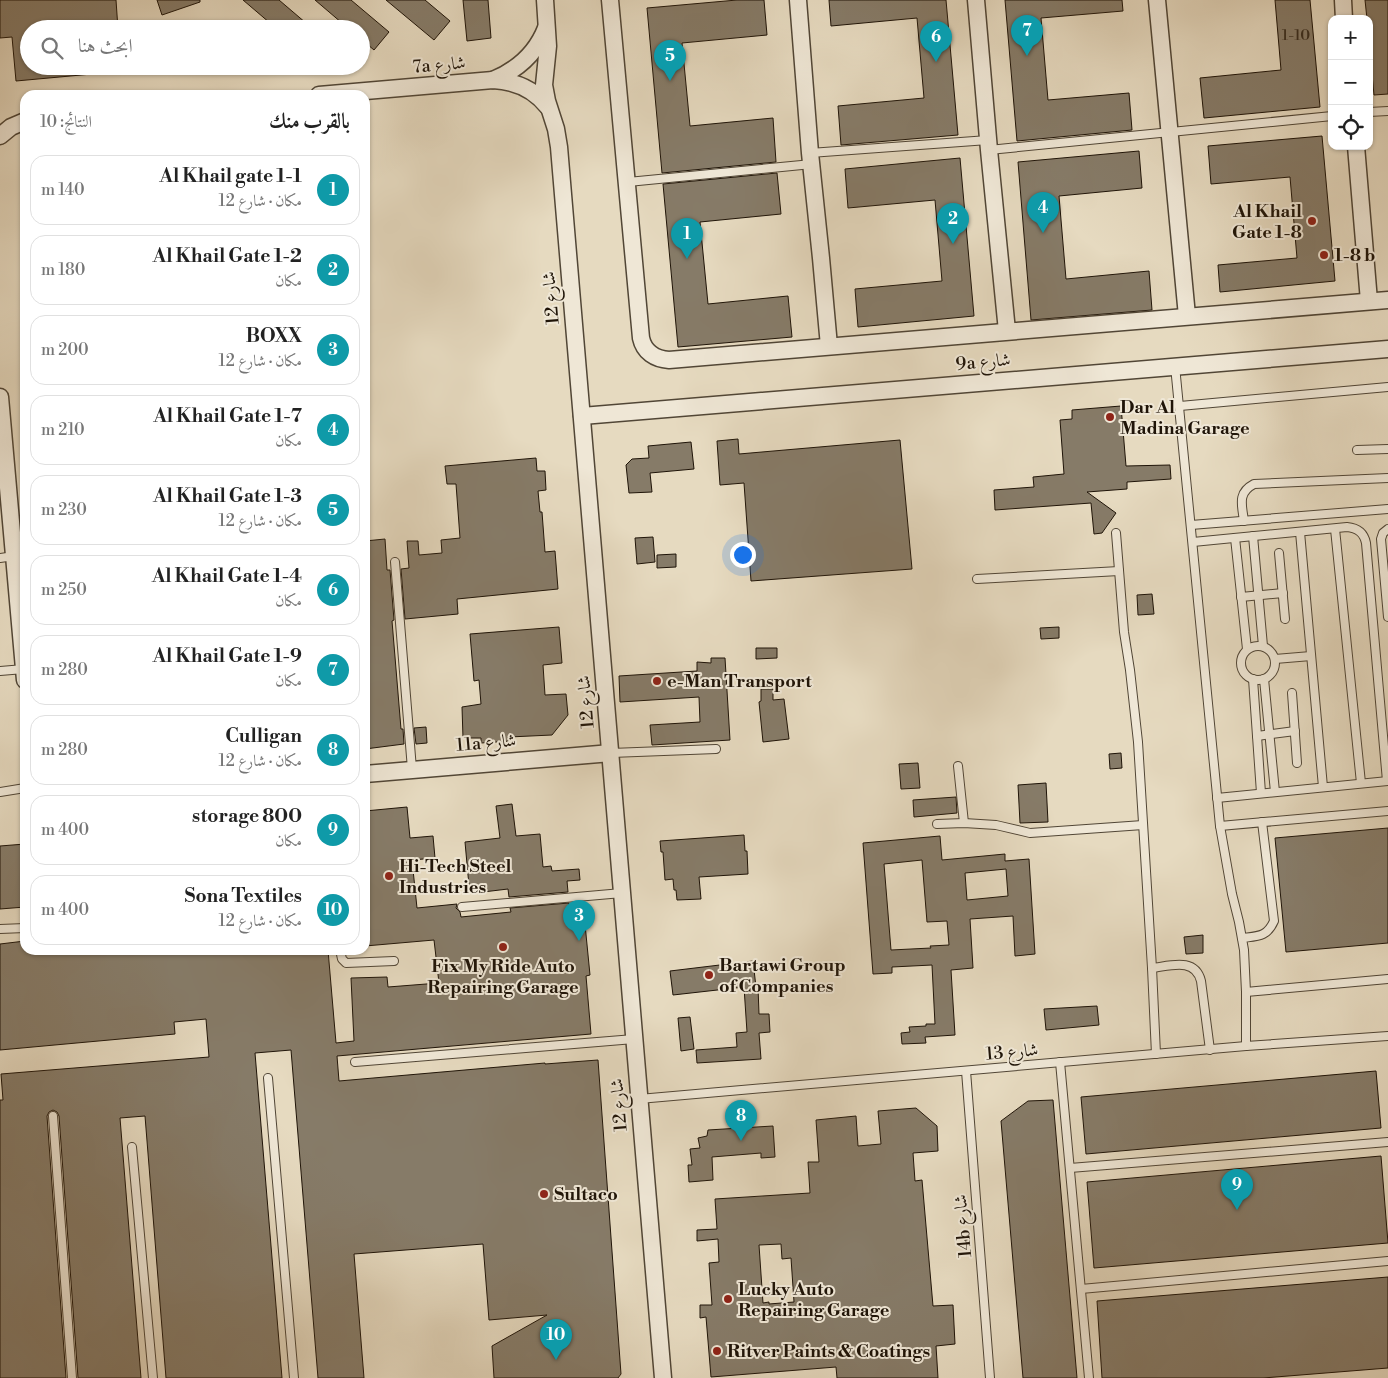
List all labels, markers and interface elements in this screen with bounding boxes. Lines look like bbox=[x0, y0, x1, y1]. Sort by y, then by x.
pin: 7 bbox=[1011, 15, 1043, 56]
map controls bbox=[1328, 15, 1373, 150]
button: + bbox=[1328, 15, 1373, 60]
search box bbox=[20, 20, 370, 75]
pin: 6 bbox=[920, 21, 952, 62]
house number: 1-10 bbox=[1282, 26, 1310, 45]
icon: search bbox=[38, 34, 66, 62]
text: ابحث هنا bbox=[78, 34, 133, 58]
pin: 5 bbox=[654, 40, 686, 81]
street label: 7a شارع bbox=[412, 51, 467, 82]
button: − bbox=[1328, 60, 1373, 105]
button: locate bbox=[1328, 105, 1373, 150]
text: بالقرب منك bbox=[269, 109, 350, 135]
text: النتائج: 10 bbox=[40, 112, 92, 132]
text: Al Khail gate 1-1 bbox=[159, 164, 302, 188]
text: 140 m bbox=[41, 180, 85, 200]
text: 1 bbox=[329, 180, 337, 200]
text: مكان · شارع 12 bbox=[219, 191, 302, 211]
pin: 4 bbox=[1027, 192, 1059, 233]
place label: Al Khail Gate 1-8 bbox=[1232, 200, 1302, 244]
pin: 2 bbox=[937, 203, 969, 244]
marker: Al Khail Gate 1-8 bbox=[1306, 215, 1318, 227]
pin: 1 bbox=[671, 218, 703, 259]
text: Al Khail Gate 1-2 bbox=[153, 244, 302, 268]
place label: 1-8 b bbox=[1334, 244, 1375, 267]
marker: 1-8 b bbox=[1318, 249, 1330, 261]
text: 180 m bbox=[41, 260, 85, 280]
text: 2 bbox=[328, 260, 338, 280]
street label: شارع 12 bbox=[537, 270, 568, 326]
text: مكان bbox=[275, 271, 302, 291]
text: BOXX bbox=[246, 324, 302, 348]
text: 200 m bbox=[41, 340, 89, 360]
text: 3 bbox=[328, 340, 338, 360]
street label: 9a شارع bbox=[955, 348, 1012, 379]
text: مكان · شارع 12 bbox=[219, 351, 302, 371]
place label: Dar Al Madina Garage bbox=[1120, 396, 1250, 440]
text: Al Khail Gate 1-7 bbox=[153, 404, 302, 428]
marker: Dar Al Madina Garage bbox=[1104, 411, 1116, 423]
text: 210 m bbox=[41, 420, 85, 440]
text: 4 bbox=[328, 420, 338, 440]
text: مكان bbox=[275, 431, 302, 451]
text: Al Khail Gate 1-3 bbox=[153, 484, 302, 508]
text: 230 m bbox=[41, 500, 87, 520]
text: 5 bbox=[328, 500, 338, 520]
text: مكان · شارع 12 bbox=[219, 511, 302, 531]
your location bbox=[730, 542, 756, 568]
text: Al Khail Gate 1-4 bbox=[152, 564, 302, 588]
text: 250 m bbox=[41, 580, 87, 600]
text: 6 bbox=[328, 580, 338, 600]
text: مكان bbox=[275, 591, 302, 611]
text: Al Khail Gate 1-9 bbox=[152, 644, 302, 668]
text: 280 m bbox=[41, 660, 88, 680]
text: 7 bbox=[328, 660, 338, 680]
place label: e-Man Transport bbox=[667, 670, 812, 693]
text: مكان bbox=[275, 671, 302, 691]
street label: شارع 12 bbox=[572, 674, 603, 730]
marker: e-Man Transport bbox=[651, 675, 663, 687]
text: Culligan bbox=[225, 724, 302, 748]
street label: 11a شارع bbox=[455, 729, 517, 760]
text: 280 m bbox=[41, 740, 88, 760]
text: 8 bbox=[328, 740, 338, 760]
text: مكان · شارع 12 bbox=[219, 751, 302, 771]
text: 800 storage bbox=[192, 804, 302, 828]
text: 400 m bbox=[41, 820, 89, 840]
text: 9 bbox=[328, 820, 338, 840]
text: مكان bbox=[275, 831, 302, 851]
place label: Hi-Tech Steel Industries bbox=[399, 855, 512, 899]
marker: Hi-Tech Steel Industries bbox=[383, 870, 395, 882]
text: Sona Textiles bbox=[185, 884, 302, 908]
text: 400 m bbox=[41, 900, 89, 920]
text: 10 bbox=[324, 900, 342, 920]
pin: 3 bbox=[563, 900, 595, 941]
text: مكان · شارع 12 bbox=[219, 911, 302, 931]
marker: Fix My Ride Auto Repairing Garage bbox=[497, 941, 509, 953]
place label: Bartawi Group of Companies bbox=[719, 954, 846, 998]
place label: Fix My Ride Auto Repairing Garage bbox=[427, 955, 579, 999]
marker: Bartawi Group of Companies bbox=[703, 969, 715, 981]
street label: شارع 13 bbox=[985, 1038, 1039, 1069]
street label: شارع 12 bbox=[605, 1077, 636, 1133]
pin: 8 bbox=[725, 1100, 757, 1141]
pin: 9 bbox=[1221, 1169, 1253, 1210]
place label: Sultaco bbox=[554, 1183, 618, 1206]
marker: Sultaco bbox=[538, 1188, 550, 1200]
street label: 14b شارع bbox=[949, 1193, 980, 1258]
place label: Lucky Auto Repairing Garage bbox=[738, 1278, 890, 1322]
marker: Lucky Auto Repairing Garage bbox=[722, 1293, 734, 1305]
pin: 10 bbox=[540, 1319, 572, 1360]
place label: Ritver Paints & Coatings bbox=[727, 1340, 930, 1363]
marker: Ritver Paints & Coatings bbox=[711, 1345, 723, 1357]

